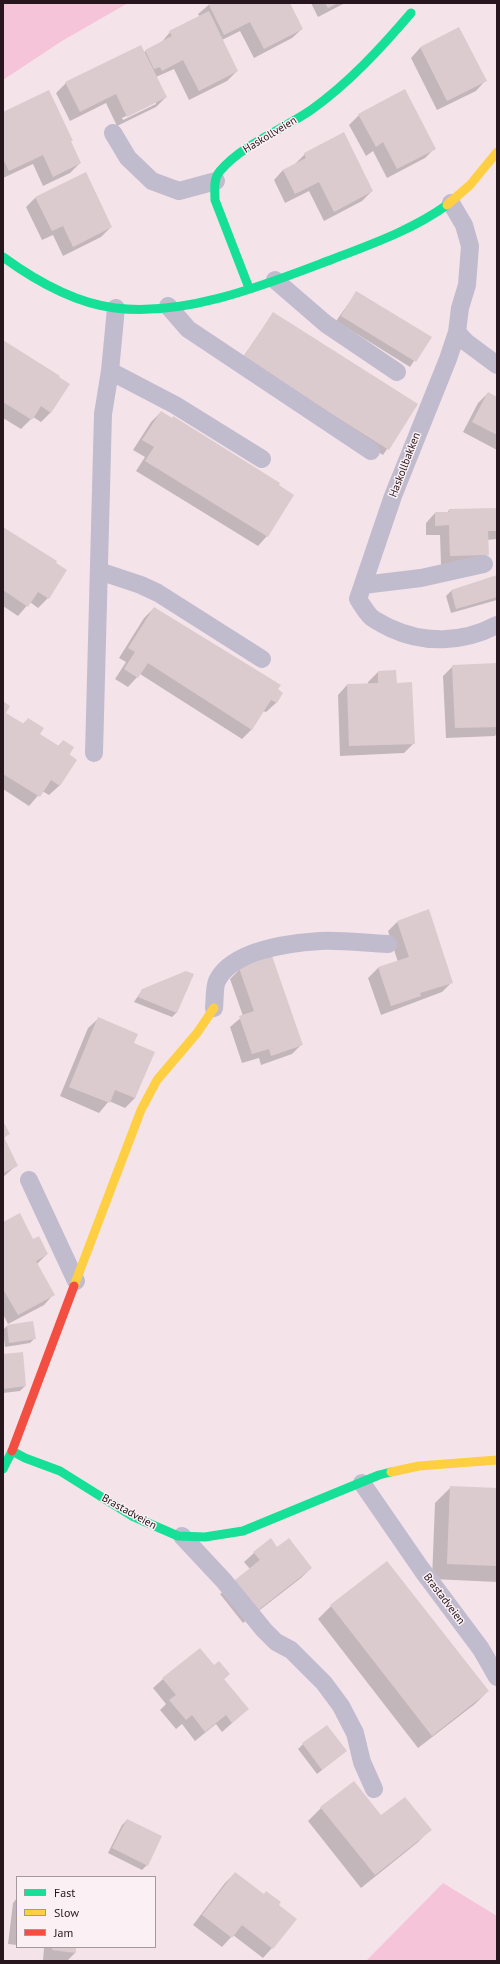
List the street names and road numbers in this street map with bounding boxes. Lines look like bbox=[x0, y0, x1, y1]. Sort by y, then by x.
street label: Haskollveien bbox=[241, 114, 299, 156]
street label: Haskollbakken bbox=[387, 431, 423, 499]
street label: Brastadveien bbox=[99, 1492, 159, 1532]
street label: Brastadveien bbox=[420, 1571, 468, 1627]

